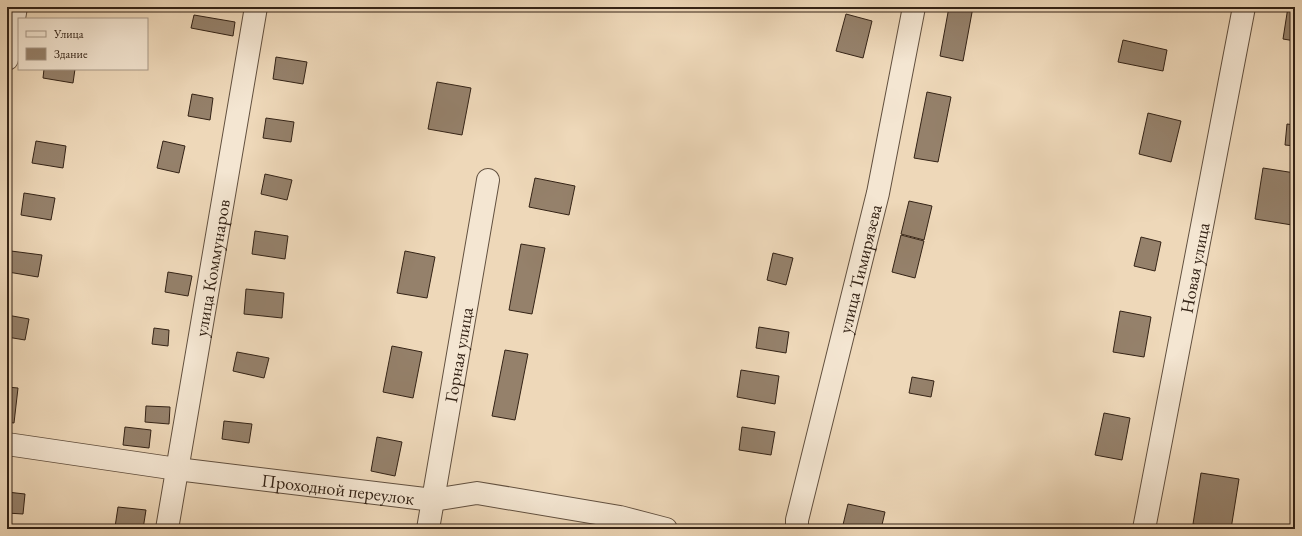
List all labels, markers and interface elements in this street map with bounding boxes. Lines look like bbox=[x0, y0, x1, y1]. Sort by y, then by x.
legend bbox=[18, 18, 148, 70]
text: Улица bbox=[53, 26, 84, 42]
text: Здание bbox=[54, 46, 88, 62]
street label: улица Коммунаров bbox=[189, 197, 235, 338]
street label: улица Тимирязева bbox=[832, 201, 887, 335]
street label: Новая улица bbox=[1174, 220, 1214, 315]
street label: Горная улица bbox=[439, 304, 478, 404]
street label: Проходной переулок bbox=[260, 468, 416, 509]

